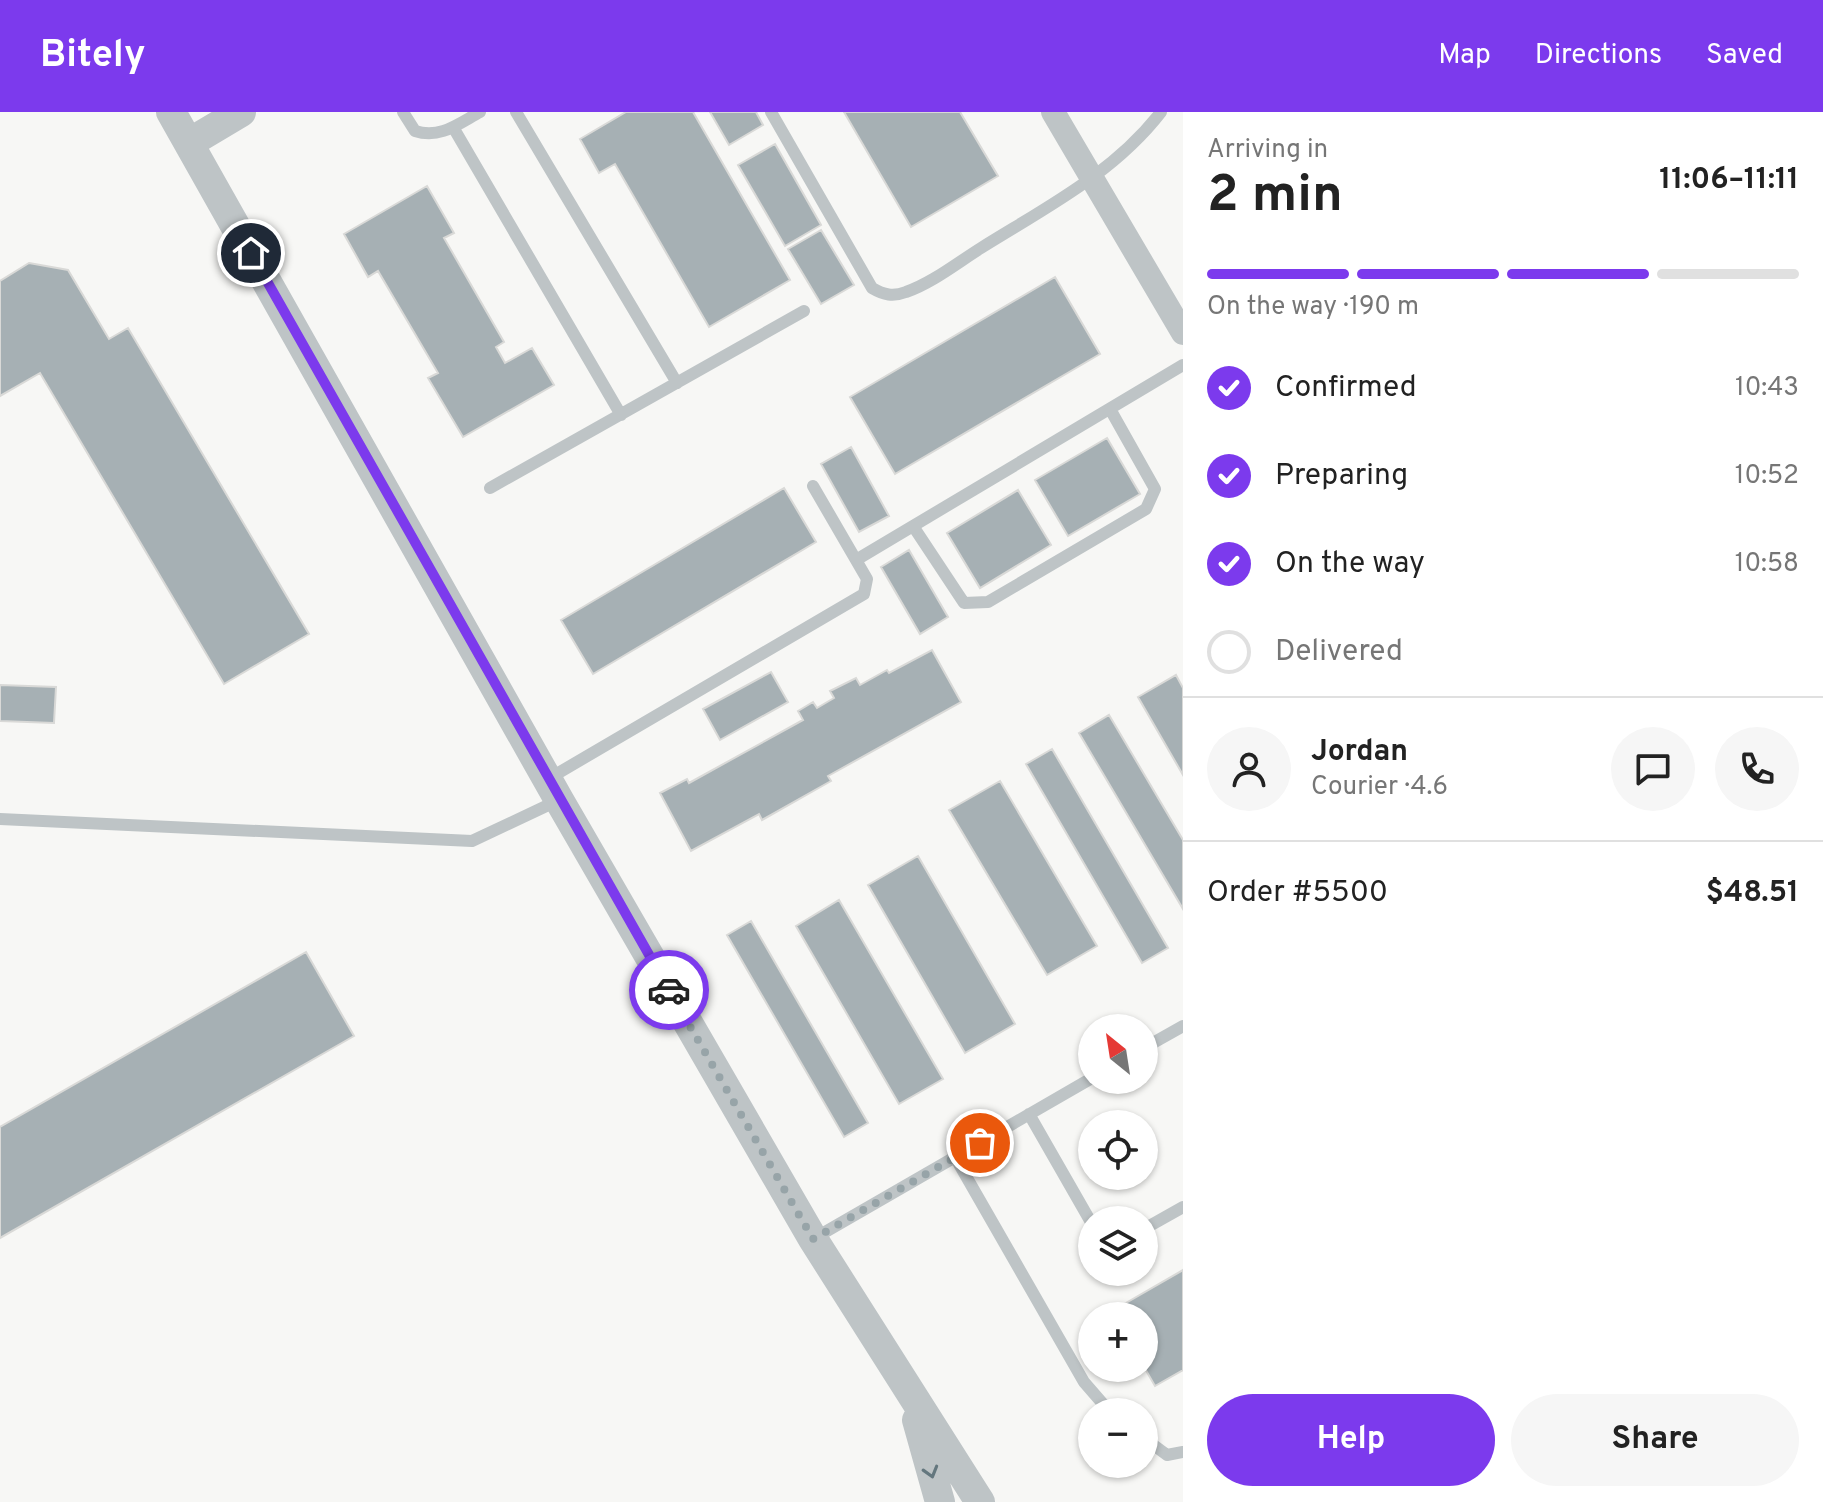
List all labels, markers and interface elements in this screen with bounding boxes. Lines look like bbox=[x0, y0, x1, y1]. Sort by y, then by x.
text: Bitely bbox=[40, 32, 146, 81]
text: Map bbox=[1438, 38, 1491, 74]
text: Directions bbox=[1535, 38, 1662, 74]
text: Saved bbox=[1706, 38, 1783, 74]
text: Arriving in bbox=[1207, 134, 1328, 167]
text: 11:06–11:11 bbox=[1659, 162, 1799, 199]
text: 2 min bbox=[1207, 164, 1343, 230]
pin bbox=[217, 219, 285, 287]
icon: home bbox=[229, 231, 273, 275]
text: On the way · 190 m bbox=[1207, 291, 1419, 324]
icon: check bbox=[1207, 366, 1251, 410]
text: Confirmed bbox=[1275, 370, 1417, 407]
text: 10:43 bbox=[1735, 372, 1799, 405]
icon: check bbox=[1207, 454, 1251, 498]
text: Preparing bbox=[1275, 458, 1408, 495]
text: 10:52 bbox=[1735, 460, 1799, 493]
icon: check bbox=[1207, 542, 1251, 586]
text: On the way bbox=[1275, 546, 1425, 583]
text: 10:58 bbox=[1735, 548, 1799, 581]
text: Delivered bbox=[1275, 634, 1403, 671]
button: person bbox=[1207, 727, 1291, 811]
button: chat bbox=[1611, 727, 1695, 811]
button: phone bbox=[1715, 727, 1799, 811]
text: Jordan bbox=[1311, 734, 1408, 771]
text: Courier · 4.6 bbox=[1311, 771, 1448, 804]
text: Order #5500 bbox=[1207, 875, 1388, 912]
text: $48.51 bbox=[1706, 875, 1799, 912]
courier bbox=[629, 950, 709, 1030]
icon: car bbox=[647, 968, 691, 1012]
north arrow bbox=[1078, 1014, 1158, 1094]
map controls bbox=[1078, 1014, 1158, 1478]
pin bbox=[946, 1109, 1014, 1177]
button: locate bbox=[1078, 1110, 1158, 1190]
icon: bag bbox=[958, 1121, 1002, 1165]
button: layers bbox=[1078, 1206, 1158, 1286]
button: + bbox=[1078, 1302, 1158, 1382]
button: Help bbox=[1207, 1394, 1495, 1486]
button: Share bbox=[1511, 1394, 1799, 1486]
button: − bbox=[1078, 1398, 1158, 1478]
one-way arrow bbox=[922, 1464, 939, 1478]

